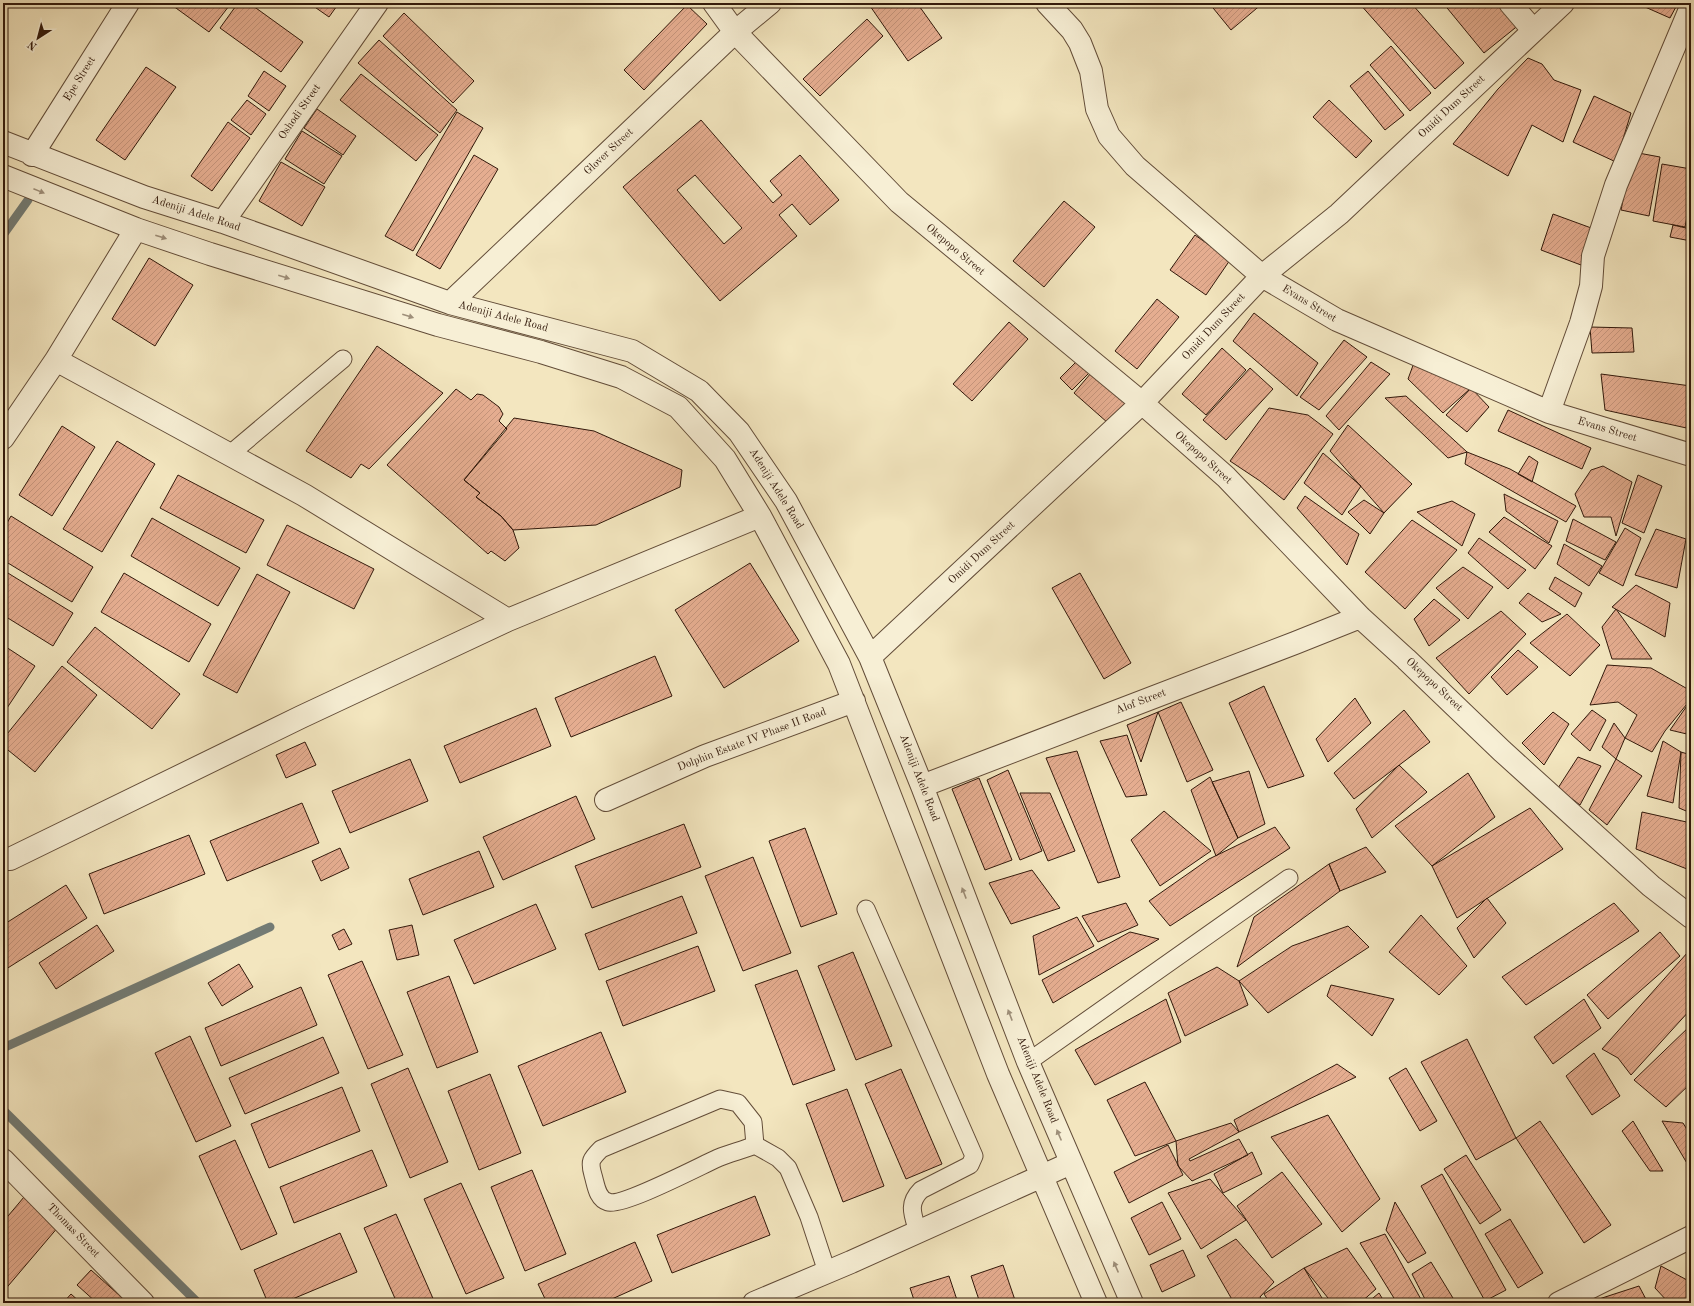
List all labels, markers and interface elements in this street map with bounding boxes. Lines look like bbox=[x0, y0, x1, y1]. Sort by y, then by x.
north arrow bbox=[18, 18, 58, 58]
text: N bbox=[26, 38, 40, 52]
street label: Epe Street bbox=[62, 55, 98, 103]
street label: Omidi Dum Street bbox=[1417, 73, 1488, 141]
street label: Oshodi Street bbox=[277, 82, 323, 142]
street label: Glover Street bbox=[582, 126, 636, 178]
one-way arrow bbox=[34, 188, 46, 194]
street label: Adeniji Adele Road bbox=[150, 194, 242, 234]
street label: Okepopo Street bbox=[923, 222, 987, 278]
one-way arrow bbox=[155, 234, 167, 240]
one-way arrow bbox=[279, 274, 291, 280]
street label: Evans Street bbox=[1280, 283, 1338, 325]
street label: Omidi Dum Street bbox=[1180, 291, 1248, 362]
street label: Adeniji Adele Road bbox=[457, 300, 549, 334]
one-way arrow bbox=[403, 313, 415, 319]
street label: Evans Street bbox=[1576, 416, 1638, 444]
street label: Okepopo Street bbox=[1172, 429, 1234, 487]
street label: Adeniji Adele Road bbox=[747, 447, 805, 531]
street label: Omidi Dum Street bbox=[947, 519, 1018, 587]
street label: Okepopo Street bbox=[1404, 656, 1465, 714]
street label: Alof Street bbox=[1114, 687, 1168, 717]
street label: Dolphin Estate IV Phase II Road bbox=[676, 706, 828, 773]
street label: Adeniji Adele Road bbox=[897, 733, 941, 823]
one-way arrow bbox=[960, 887, 966, 899]
one-way arrow bbox=[1007, 1008, 1013, 1020]
street label: Adeniji Adele Road bbox=[1015, 1035, 1060, 1125]
one-way arrow bbox=[1056, 1130, 1062, 1141]
street label: Thomas Street bbox=[45, 1202, 102, 1260]
one-way arrow bbox=[1113, 1261, 1119, 1273]

